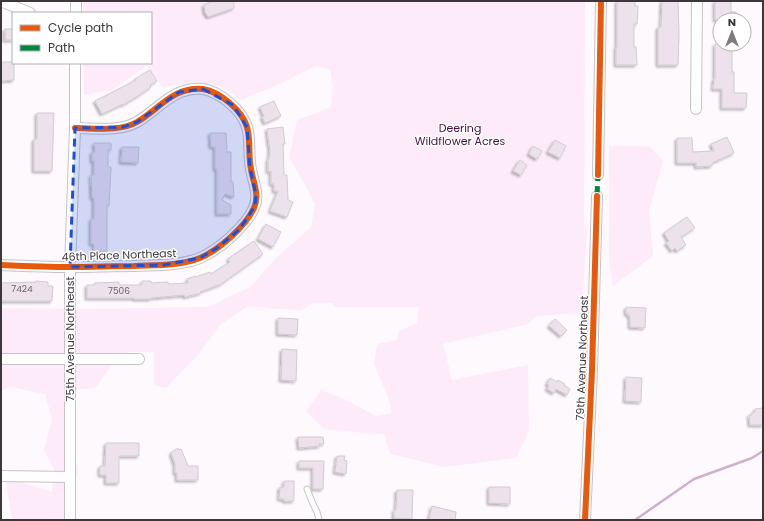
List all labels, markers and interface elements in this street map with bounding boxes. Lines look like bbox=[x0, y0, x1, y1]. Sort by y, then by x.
legend bbox=[12, 12, 152, 64]
north arrow bbox=[712, 12, 752, 52]
text: N bbox=[728, 14, 736, 30]
text: Cycle path bbox=[48, 19, 113, 36]
text: Path bbox=[48, 39, 75, 56]
park label: Deering Wildflower Acres bbox=[415, 120, 506, 149]
street label: 46th Place Northeast bbox=[61, 245, 177, 265]
street label: 75th Avenue Northeast bbox=[62, 276, 78, 402]
house number: 7424 bbox=[11, 283, 33, 295]
house number: 7506 bbox=[108, 285, 130, 297]
street label: 79th Avenue Northeast bbox=[572, 295, 592, 421]

